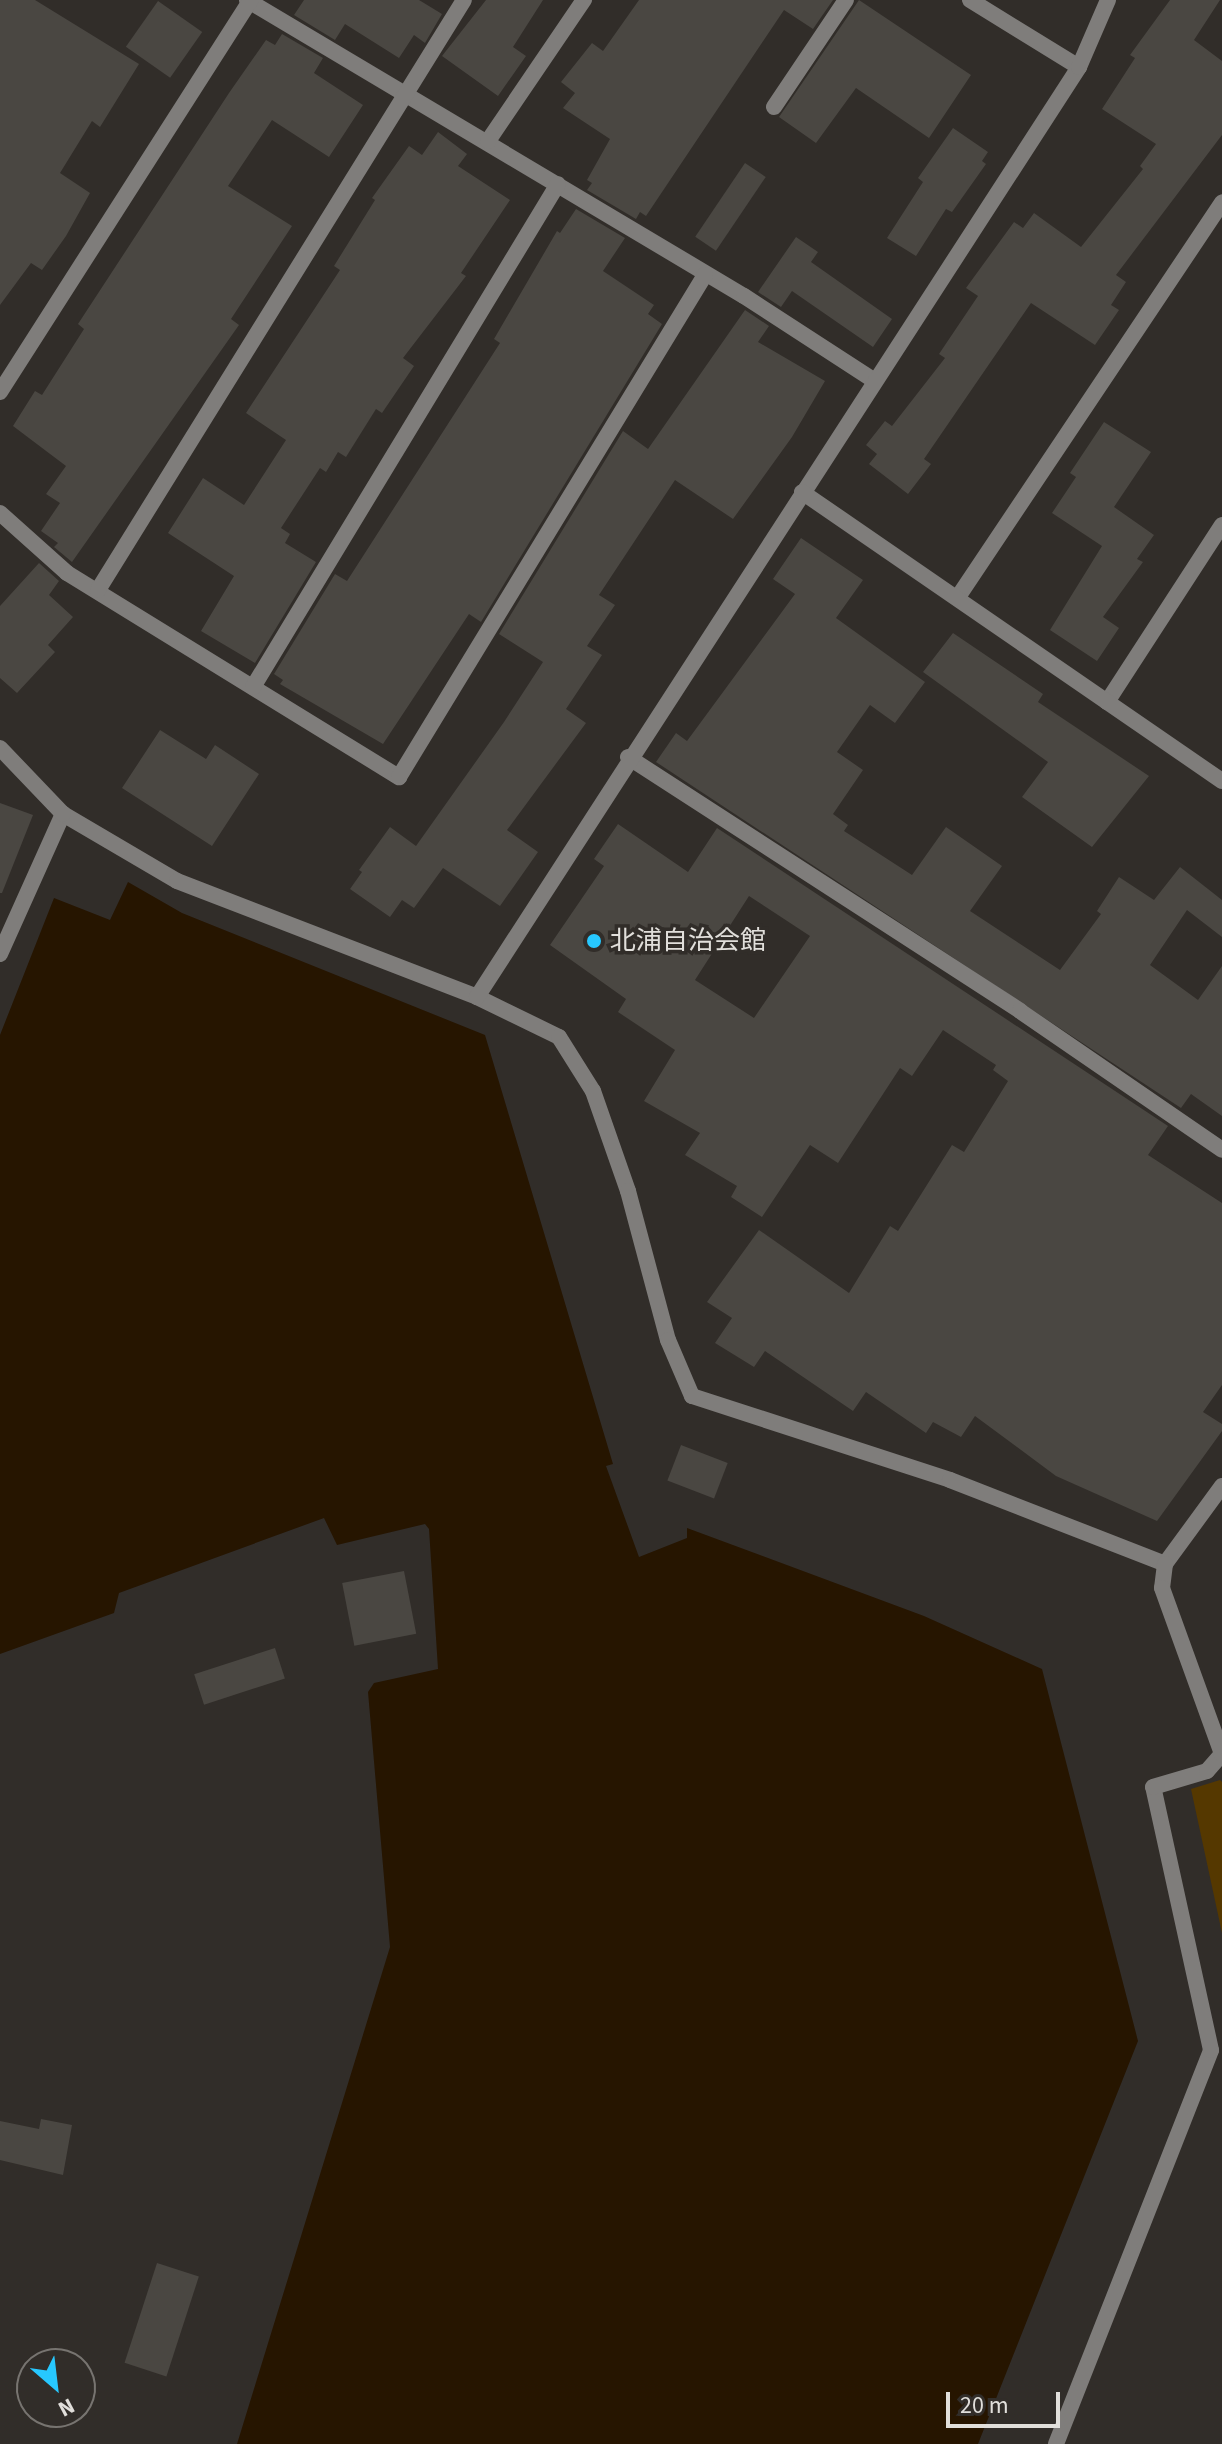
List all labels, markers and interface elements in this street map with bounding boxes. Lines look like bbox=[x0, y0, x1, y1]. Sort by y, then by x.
place label: 北浦自治会館 bbox=[610, 925, 766, 957]
marker: 北浦自治会館 bbox=[585, 932, 603, 950]
north arrow bbox=[16, 2348, 96, 2428]
scale bar bbox=[950, 2376, 1064, 2426]
text: 20 m bbox=[960, 2388, 1009, 2423]
text: N bbox=[52, 2390, 80, 2425]

